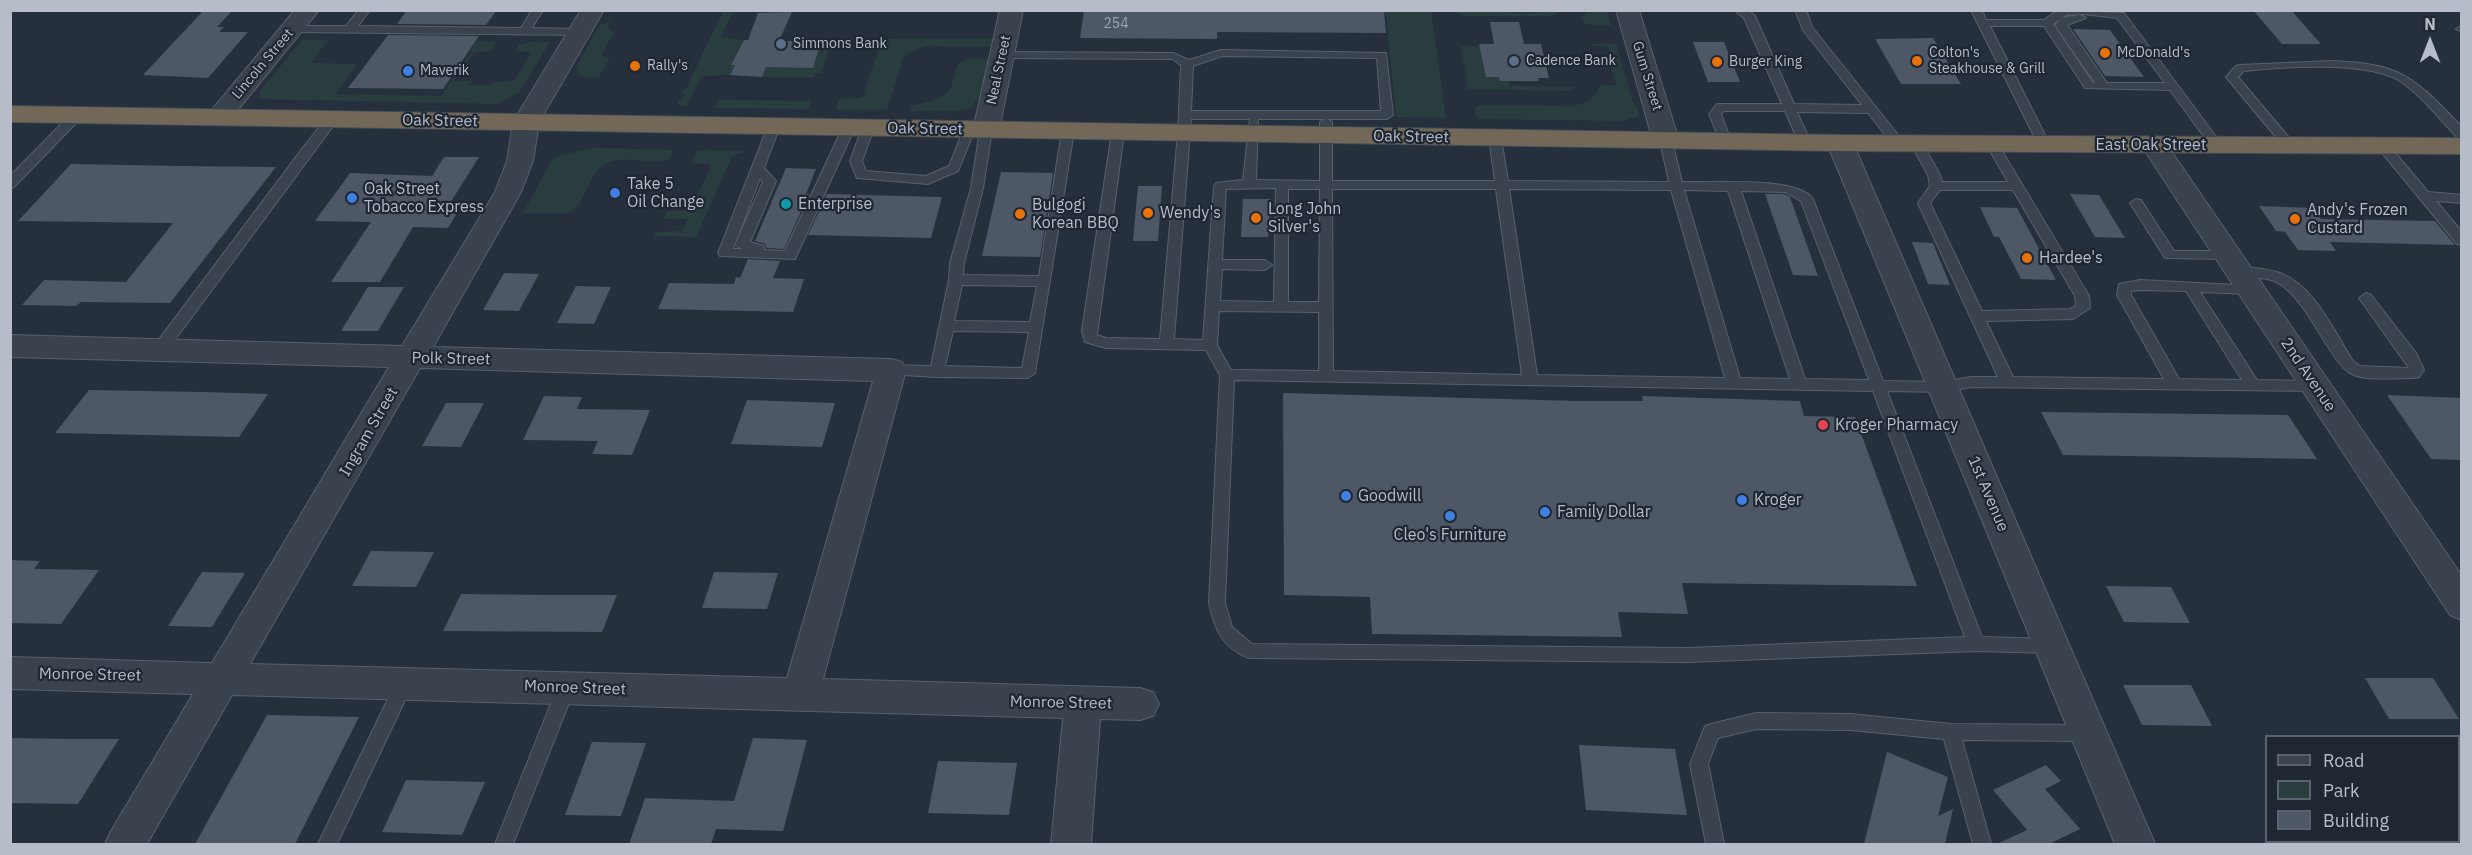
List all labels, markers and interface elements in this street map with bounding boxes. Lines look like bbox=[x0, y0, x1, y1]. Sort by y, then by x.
north arrow bbox=[2400, 12, 2460, 72]
text: N bbox=[2424, 14, 2436, 34]
house number: 254 bbox=[1103, 16, 1129, 32]
street label: Lincoln Street bbox=[229, 25, 297, 103]
street label: Neal Street bbox=[983, 34, 1015, 106]
place label: Simmons Bank bbox=[793, 36, 887, 52]
marker: Simmons Bank bbox=[774, 37, 788, 51]
street label: Gum Street bbox=[1628, 39, 1666, 113]
place label: Colton's Steakhouse & Grill bbox=[1929, 45, 2045, 78]
place label: McDonald's bbox=[2117, 45, 2190, 61]
marker: McDonald's bbox=[2098, 46, 2112, 60]
place label: Cadence Bank bbox=[1526, 53, 1616, 69]
marker: Cadence Bank bbox=[1507, 54, 1521, 68]
place label: Burger King bbox=[1729, 54, 1802, 70]
marker: Colton's Steakhouse & Grill bbox=[1910, 54, 1924, 68]
marker: Burger King bbox=[1710, 55, 1724, 69]
place label: Rally's bbox=[647, 58, 688, 74]
marker: Rally's bbox=[628, 59, 642, 73]
place label: Maverik bbox=[420, 63, 469, 79]
marker: Maverik bbox=[401, 64, 415, 78]
street label: Oak Street bbox=[402, 111, 478, 131]
street label: Oak Street bbox=[887, 119, 963, 139]
street label: Oak Street bbox=[1373, 127, 1449, 147]
street label: East Oak Street bbox=[2096, 135, 2206, 155]
place label: Take 5 Oil Change bbox=[627, 174, 704, 212]
place label: Oak Street Tobacco Express bbox=[364, 179, 484, 217]
marker: Take 5 Oil Change bbox=[608, 186, 622, 200]
marker: Oak Street Tobacco Express bbox=[345, 191, 359, 205]
place label: Enterprise bbox=[798, 194, 872, 214]
place label: Bulgogi Korean BBQ bbox=[1032, 195, 1119, 233]
marker: Enterprise bbox=[779, 197, 793, 211]
place label: Long John Silver's bbox=[1268, 199, 1341, 237]
place label: Andy's Frozen Custard bbox=[2307, 200, 2408, 238]
place label: Wendy's bbox=[1160, 203, 1221, 223]
marker: Wendy's bbox=[1141, 206, 1155, 220]
marker: Bulgogi Korean BBQ bbox=[1013, 207, 1027, 221]
marker: Long John Silver's bbox=[1249, 211, 1263, 225]
marker: Andy's Frozen Custard bbox=[2288, 212, 2302, 226]
place label: Hardee's bbox=[2039, 248, 2103, 268]
marker: Hardee's bbox=[2020, 251, 2034, 265]
street label: 2nd Avenue bbox=[2276, 334, 2340, 416]
street label: Polk Street bbox=[411, 349, 491, 369]
street label: Ingram Street bbox=[336, 384, 402, 480]
place label: Kroger Pharmacy bbox=[1835, 415, 1958, 435]
marker: Kroger Pharmacy bbox=[1816, 418, 1830, 432]
street label: 1st Avenue bbox=[1964, 453, 2012, 535]
place label: Goodwill bbox=[1358, 486, 1421, 506]
marker: Goodwill bbox=[1339, 489, 1353, 503]
place label: Kroger bbox=[1754, 490, 1802, 510]
marker: Kroger bbox=[1735, 493, 1749, 507]
place label: Family Dollar bbox=[1557, 502, 1651, 522]
marker: Family Dollar bbox=[1538, 505, 1552, 519]
marker: Cleo's Furniture bbox=[1443, 509, 1457, 523]
place label: Cleo's Furniture bbox=[1393, 525, 1507, 545]
street label: Monroe Street bbox=[39, 665, 141, 685]
street label: Monroe Street bbox=[524, 677, 626, 699]
street label: Monroe Street bbox=[1010, 693, 1112, 713]
legend bbox=[2265, 735, 2460, 843]
text: Road bbox=[2323, 749, 2364, 772]
text: Park bbox=[2323, 779, 2359, 802]
text: Building bbox=[2323, 809, 2389, 832]

